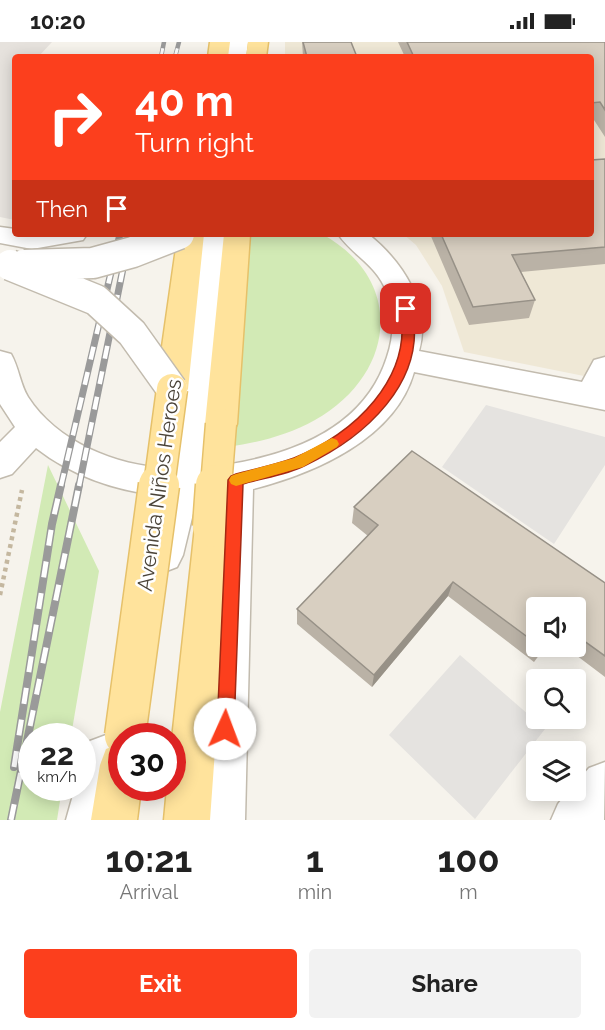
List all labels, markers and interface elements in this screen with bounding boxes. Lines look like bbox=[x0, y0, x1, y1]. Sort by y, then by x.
text: 10:20 bbox=[30, 8, 86, 34]
text: 40 m bbox=[135, 77, 234, 126]
icon: right bbox=[36, 78, 114, 156]
text: Turn right bbox=[135, 127, 254, 158]
icon: arrive bbox=[100, 192, 133, 225]
text: Then bbox=[36, 196, 88, 222]
pin bbox=[380, 283, 431, 334]
icon: arrive bbox=[389, 292, 422, 325]
street label: Avenida Niños Heroes bbox=[132, 377, 186, 593]
map controls bbox=[526, 597, 586, 801]
button: sound bbox=[526, 597, 586, 657]
button: search bbox=[526, 669, 586, 729]
position arrow bbox=[193, 697, 257, 761]
speed limit sign: 30 bbox=[108, 723, 186, 801]
text: 22 bbox=[40, 737, 74, 772]
button: layers bbox=[526, 741, 586, 801]
text: km/h bbox=[37, 768, 77, 786]
text: 10:21 bbox=[105, 838, 192, 880]
text: 1 bbox=[306, 838, 324, 880]
text: 100 bbox=[438, 838, 500, 880]
text: Arrival bbox=[120, 880, 178, 904]
text: min bbox=[298, 880, 332, 904]
text: m bbox=[459, 880, 478, 904]
button: Exit bbox=[24, 949, 297, 1018]
button: Share bbox=[309, 949, 581, 1018]

